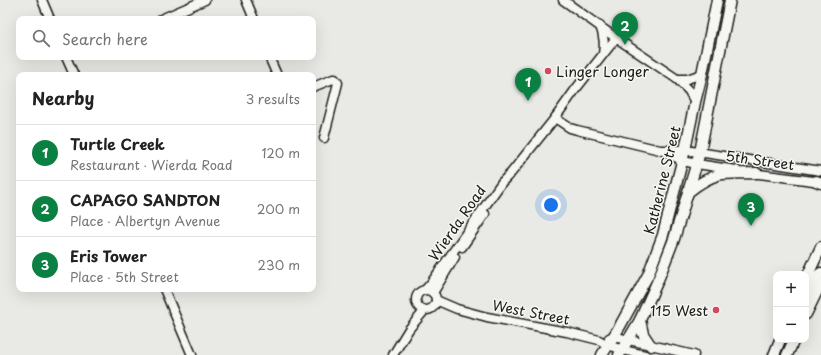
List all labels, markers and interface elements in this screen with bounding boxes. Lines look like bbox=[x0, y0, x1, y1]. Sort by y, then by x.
pin: 2 bbox=[612, 12, 638, 45]
search box bbox=[16, 16, 316, 60]
icon: search bbox=[30, 27, 52, 49]
text: Search here bbox=[62, 27, 148, 50]
place label: Linger Longer bbox=[556, 61, 649, 82]
marker: Linger Longer bbox=[543, 66, 553, 76]
pin: 1 bbox=[515, 68, 541, 101]
text: Nearby bbox=[32, 85, 94, 111]
text: 3 results bbox=[246, 89, 300, 108]
street label: Katherine Street bbox=[638, 123, 686, 237]
text: Turtle Creek bbox=[70, 132, 165, 155]
text: 1 bbox=[42, 143, 48, 162]
text: 120 m bbox=[261, 143, 300, 162]
street label: 5th Street bbox=[724, 145, 796, 175]
text: Restaurant · Wierda Road bbox=[70, 155, 232, 174]
street label: Wierda Road bbox=[423, 181, 491, 265]
text: CAPAGO SANDTON bbox=[70, 188, 220, 211]
pin: 3 bbox=[738, 193, 764, 226]
your location bbox=[541, 195, 561, 215]
text: 2 bbox=[40, 199, 50, 218]
text: 200 m bbox=[257, 199, 300, 218]
text: Place · Albertyn Avenue bbox=[70, 211, 220, 230]
text: Eris Tower bbox=[70, 244, 147, 267]
text: 3 bbox=[41, 255, 49, 274]
text: 230 m bbox=[258, 255, 300, 274]
text: Place · 5th Street bbox=[70, 267, 179, 286]
map controls bbox=[773, 271, 809, 343]
button: + bbox=[773, 271, 809, 307]
street label: West Street bbox=[491, 294, 572, 330]
place label: 115 West bbox=[650, 300, 708, 321]
marker: 115 West bbox=[711, 305, 721, 315]
button: − bbox=[773, 307, 809, 343]

